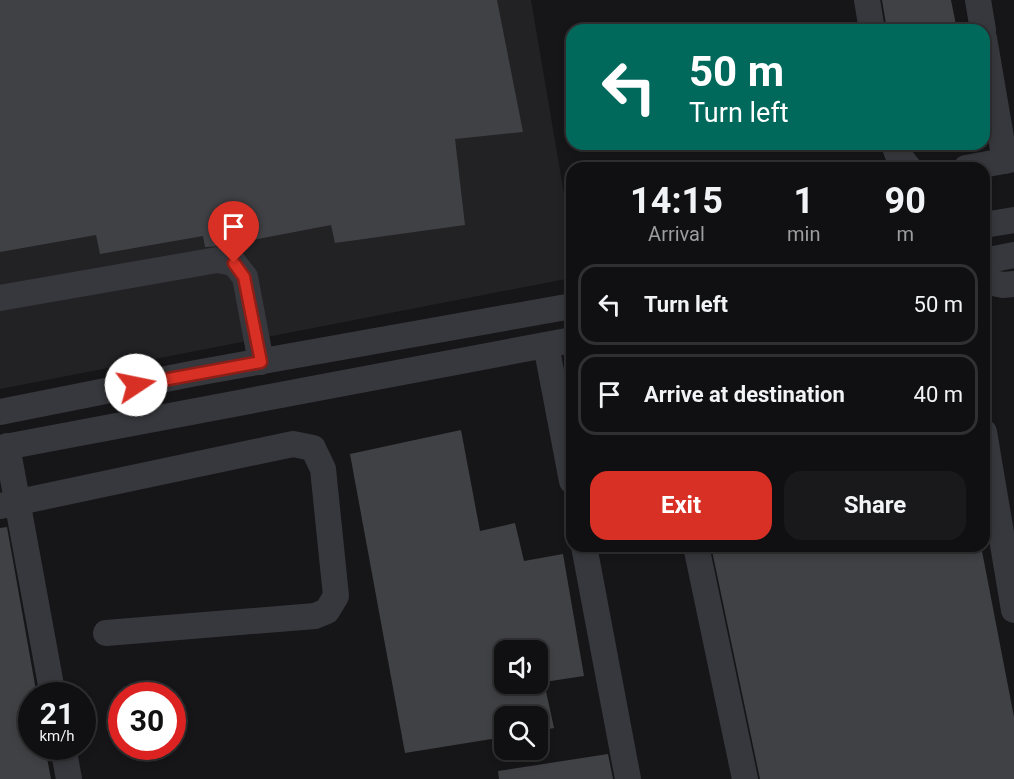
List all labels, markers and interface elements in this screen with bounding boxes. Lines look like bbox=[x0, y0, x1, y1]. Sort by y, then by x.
text: 50 m bbox=[689, 47, 784, 96]
icon: left bbox=[590, 48, 668, 126]
text: Turn left bbox=[689, 97, 789, 129]
text: 14:15 bbox=[630, 180, 723, 222]
text: 1 bbox=[793, 180, 814, 222]
text: 90 bbox=[885, 180, 926, 222]
pin bbox=[208, 201, 259, 263]
icon: arrive bbox=[217, 210, 250, 243]
text: Arrival bbox=[648, 222, 705, 246]
text: min bbox=[787, 222, 820, 246]
text: m bbox=[896, 222, 914, 246]
icon: left bbox=[593, 288, 626, 321]
text: Turn left bbox=[644, 292, 728, 317]
text: 50 m bbox=[914, 292, 963, 317]
position arrow bbox=[104, 353, 168, 417]
icon: arrive bbox=[593, 378, 626, 411]
text: Arrive at destination bbox=[644, 382, 845, 407]
text: 40 m bbox=[914, 382, 963, 407]
button: Exit bbox=[590, 471, 772, 540]
button: Share bbox=[784, 471, 966, 540]
map controls bbox=[494, 640, 548, 760]
button: sound bbox=[494, 640, 548, 694]
speed limit sign: 30 bbox=[108, 682, 186, 760]
text: 21 bbox=[40, 696, 74, 731]
button: search bbox=[494, 706, 548, 760]
text: km/h bbox=[39, 727, 75, 745]

